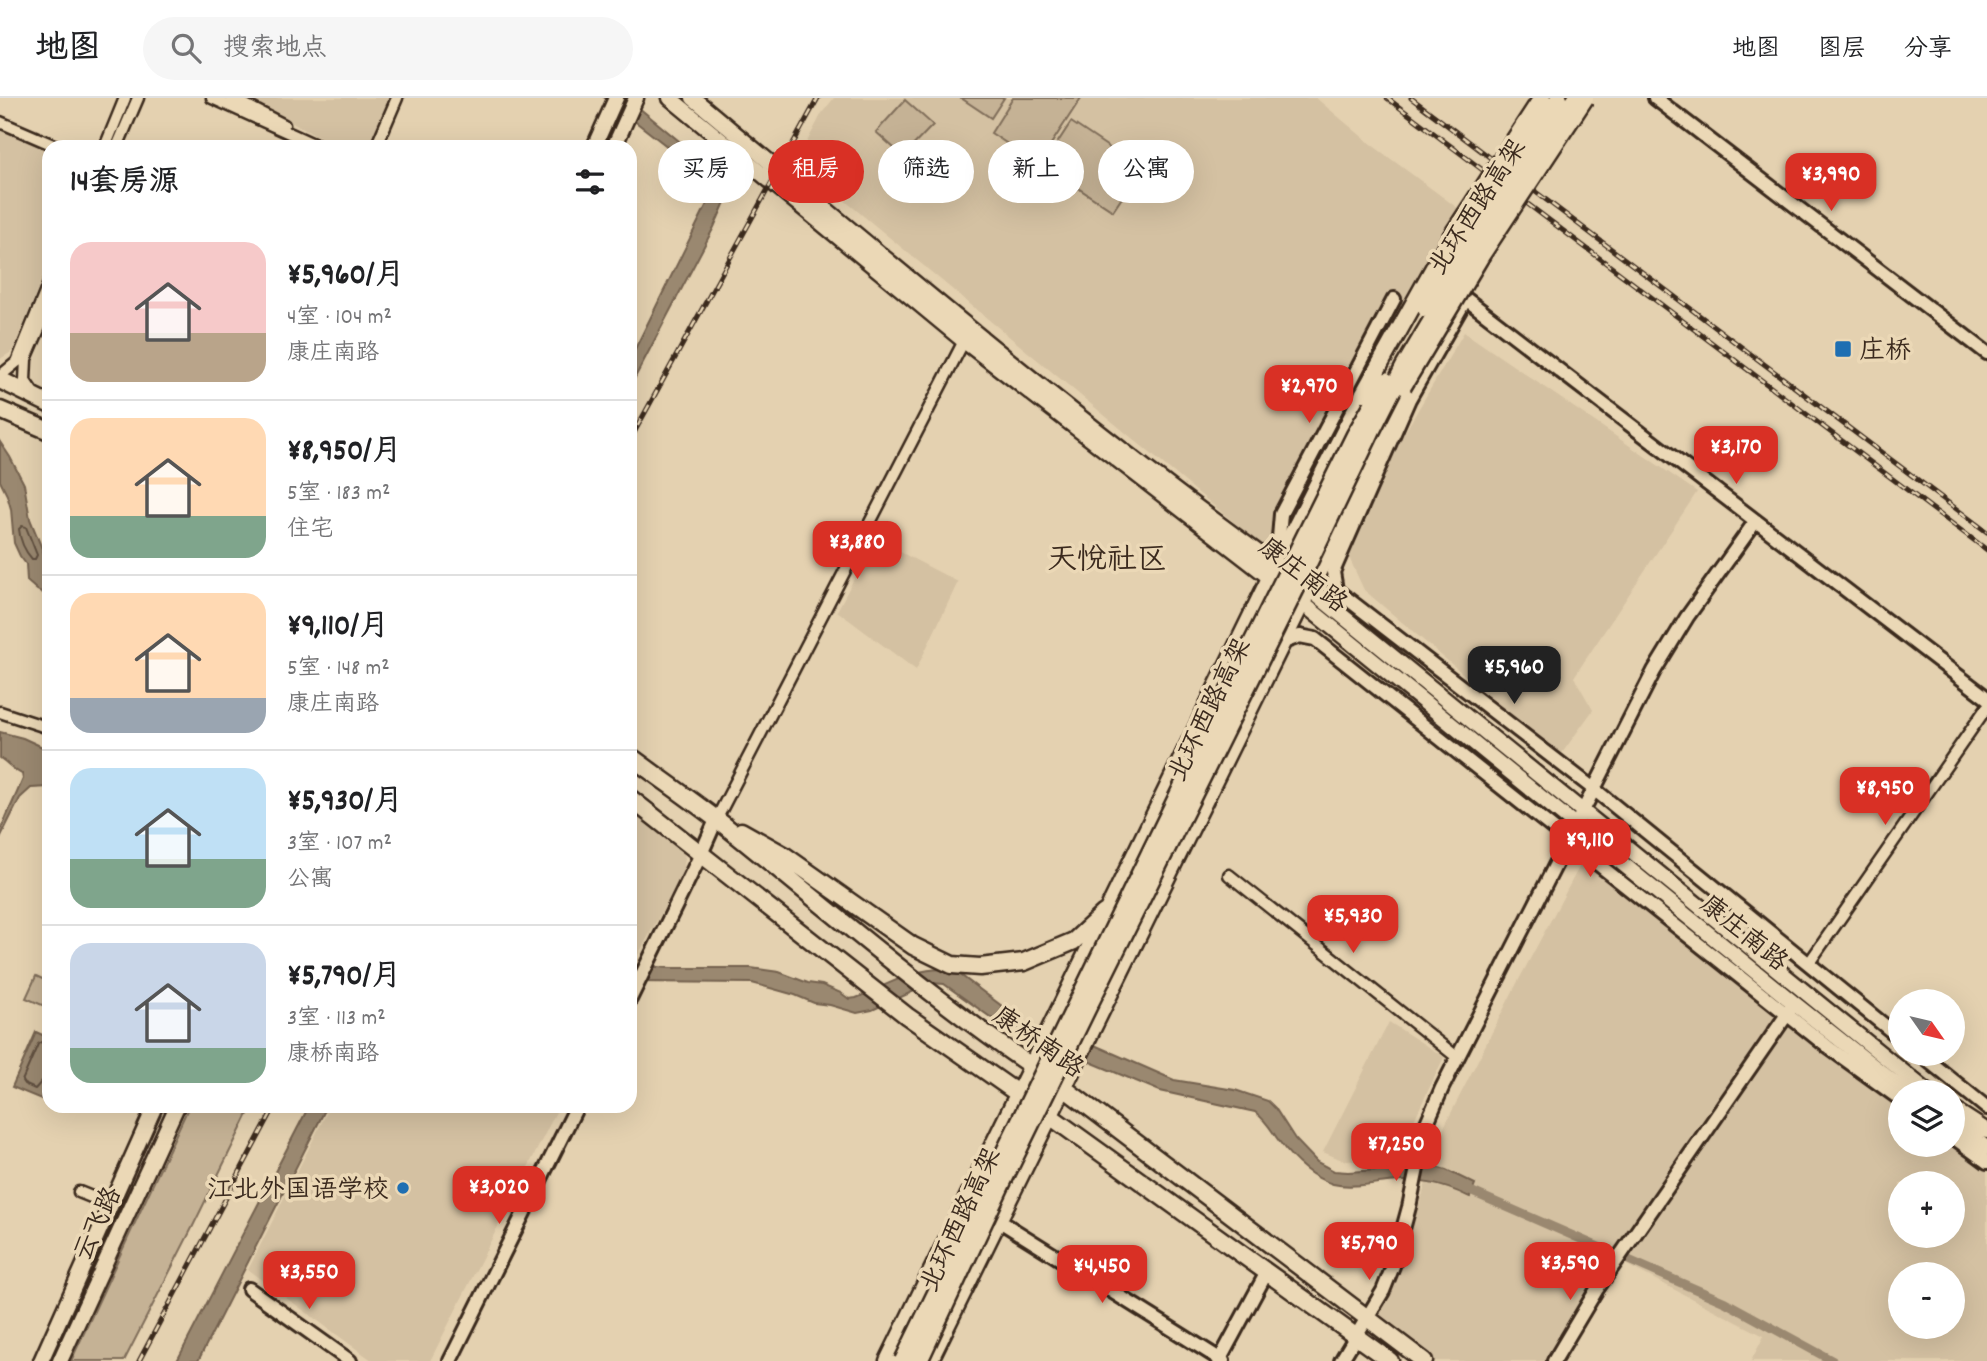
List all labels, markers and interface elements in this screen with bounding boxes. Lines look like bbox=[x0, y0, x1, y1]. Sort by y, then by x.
search box bbox=[143, 17, 633, 80]
text: 地图 bbox=[35, 27, 101, 74]
icon: search bbox=[167, 29, 205, 67]
text: 搜索地点 bbox=[223, 31, 327, 68]
text: 地图 bbox=[1732, 33, 1780, 67]
text: 图层 bbox=[1818, 33, 1866, 67]
text: 分享 bbox=[1904, 33, 1952, 67]
street label: 北环西路高架 bbox=[1421, 132, 1537, 283]
chip: 买房 bbox=[658, 140, 754, 203]
chip: 租房 bbox=[768, 140, 864, 203]
chip: 筛选 bbox=[878, 140, 974, 203]
chip: 新上 bbox=[988, 140, 1084, 203]
chip: 公寓 bbox=[1098, 140, 1194, 203]
pin: ¥3,990 bbox=[1774, 153, 1888, 213]
text: ¥3,990 bbox=[1801, 159, 1861, 192]
text: 14套房源 bbox=[70, 163, 179, 206]
icon: filters bbox=[571, 163, 609, 201]
text: ¥5,960/月 bbox=[287, 256, 404, 299]
icon: home bbox=[126, 270, 210, 354]
text: 4室 · 104 m² bbox=[287, 302, 392, 335]
place label: 庄桥 bbox=[1859, 334, 1911, 371]
text: 康庄南路 bbox=[287, 338, 379, 371]
marker: 庄桥 bbox=[1833, 339, 1853, 359]
pin: ¥2,970 bbox=[1252, 366, 1366, 425]
text: ¥2,970 bbox=[1280, 371, 1338, 404]
pin: ¥3,170 bbox=[1679, 426, 1793, 486]
text: ¥8,950/月 bbox=[287, 432, 402, 475]
text: ¥3,170 bbox=[1710, 432, 1762, 465]
icon: home bbox=[126, 446, 210, 530]
text: 5室 · 183 m² bbox=[287, 478, 390, 511]
text: 住宅 bbox=[287, 514, 333, 547]
pin: ¥3,880 bbox=[800, 522, 914, 581]
text: ¥3,880 bbox=[829, 527, 885, 560]
street label: 康庄南路 bbox=[1249, 530, 1354, 623]
district label: 天悦社区 bbox=[1047, 541, 1167, 584]
text: ¥9,110/月 bbox=[287, 607, 389, 650]
icon: home bbox=[126, 621, 210, 705]
street label: 北环西路高架 bbox=[1160, 632, 1262, 789]
pin: ¥5,960 bbox=[1457, 646, 1571, 706]
text: ¥5,960 bbox=[1484, 652, 1544, 685]
text: 5室 · 148 m² bbox=[287, 653, 390, 686]
text: 康庄南路 bbox=[287, 689, 379, 722]
pin: ¥8,950 bbox=[1828, 768, 1942, 827]
text: ¥8,950 bbox=[1856, 773, 1914, 806]
text: ¥5,930/月 bbox=[287, 782, 403, 825]
icon: home bbox=[126, 796, 210, 880]
pin: ¥9,110 bbox=[1533, 820, 1647, 879]
text: ¥9,110 bbox=[1566, 825, 1614, 858]
text: 3室 · 107 m² bbox=[287, 828, 392, 861]
text: 公寓 bbox=[287, 864, 333, 897]
street label: 康庄南路 bbox=[1691, 888, 1795, 982]
pin: ¥5,930 bbox=[1296, 896, 1410, 955]
text: ¥5,930 bbox=[1323, 901, 1383, 934]
text: ¥5,790/月 bbox=[287, 957, 401, 1000]
icon: home bbox=[126, 971, 210, 1055]
north arrow bbox=[1888, 989, 1965, 1066]
map controls bbox=[1888, 989, 1965, 1339]
street label: 康桥南路 bbox=[984, 999, 1090, 1089]
text: 3室 · 113 m² bbox=[287, 1003, 386, 1036]
text: 康桥南路 bbox=[287, 1039, 379, 1072]
button: layers bbox=[1888, 1080, 1965, 1157]
pin: ¥7,250 bbox=[1339, 1124, 1453, 1183]
text: ¥7,250 bbox=[1367, 1129, 1425, 1162]
street label: 北环西路高架 bbox=[912, 1142, 1012, 1299]
pin: ¥3,020 bbox=[442, 1166, 556, 1226]
button: + bbox=[1888, 1171, 1965, 1248]
text: ¥3,020 bbox=[469, 1172, 529, 1205]
place label: 江北外国语学校 bbox=[207, 1173, 389, 1210]
marker: 江北外国语学校 bbox=[395, 1180, 411, 1196]
street label: 云飞路 bbox=[66, 1181, 132, 1268]
pin: ¥5,790 bbox=[1312, 1222, 1426, 1282]
text: ¥5,790 bbox=[1340, 1228, 1398, 1261]
pin: ¥3,590 bbox=[1513, 1242, 1627, 1302]
pin: ¥4,450 bbox=[1045, 1246, 1159, 1305]
text: ¥3,590 bbox=[1540, 1248, 1600, 1281]
text: ¥4,450 bbox=[1073, 1251, 1131, 1284]
pin: ¥3,550 bbox=[252, 1252, 366, 1311]
text: ¥3,550 bbox=[279, 1257, 339, 1290]
button: − bbox=[1888, 1262, 1965, 1339]

